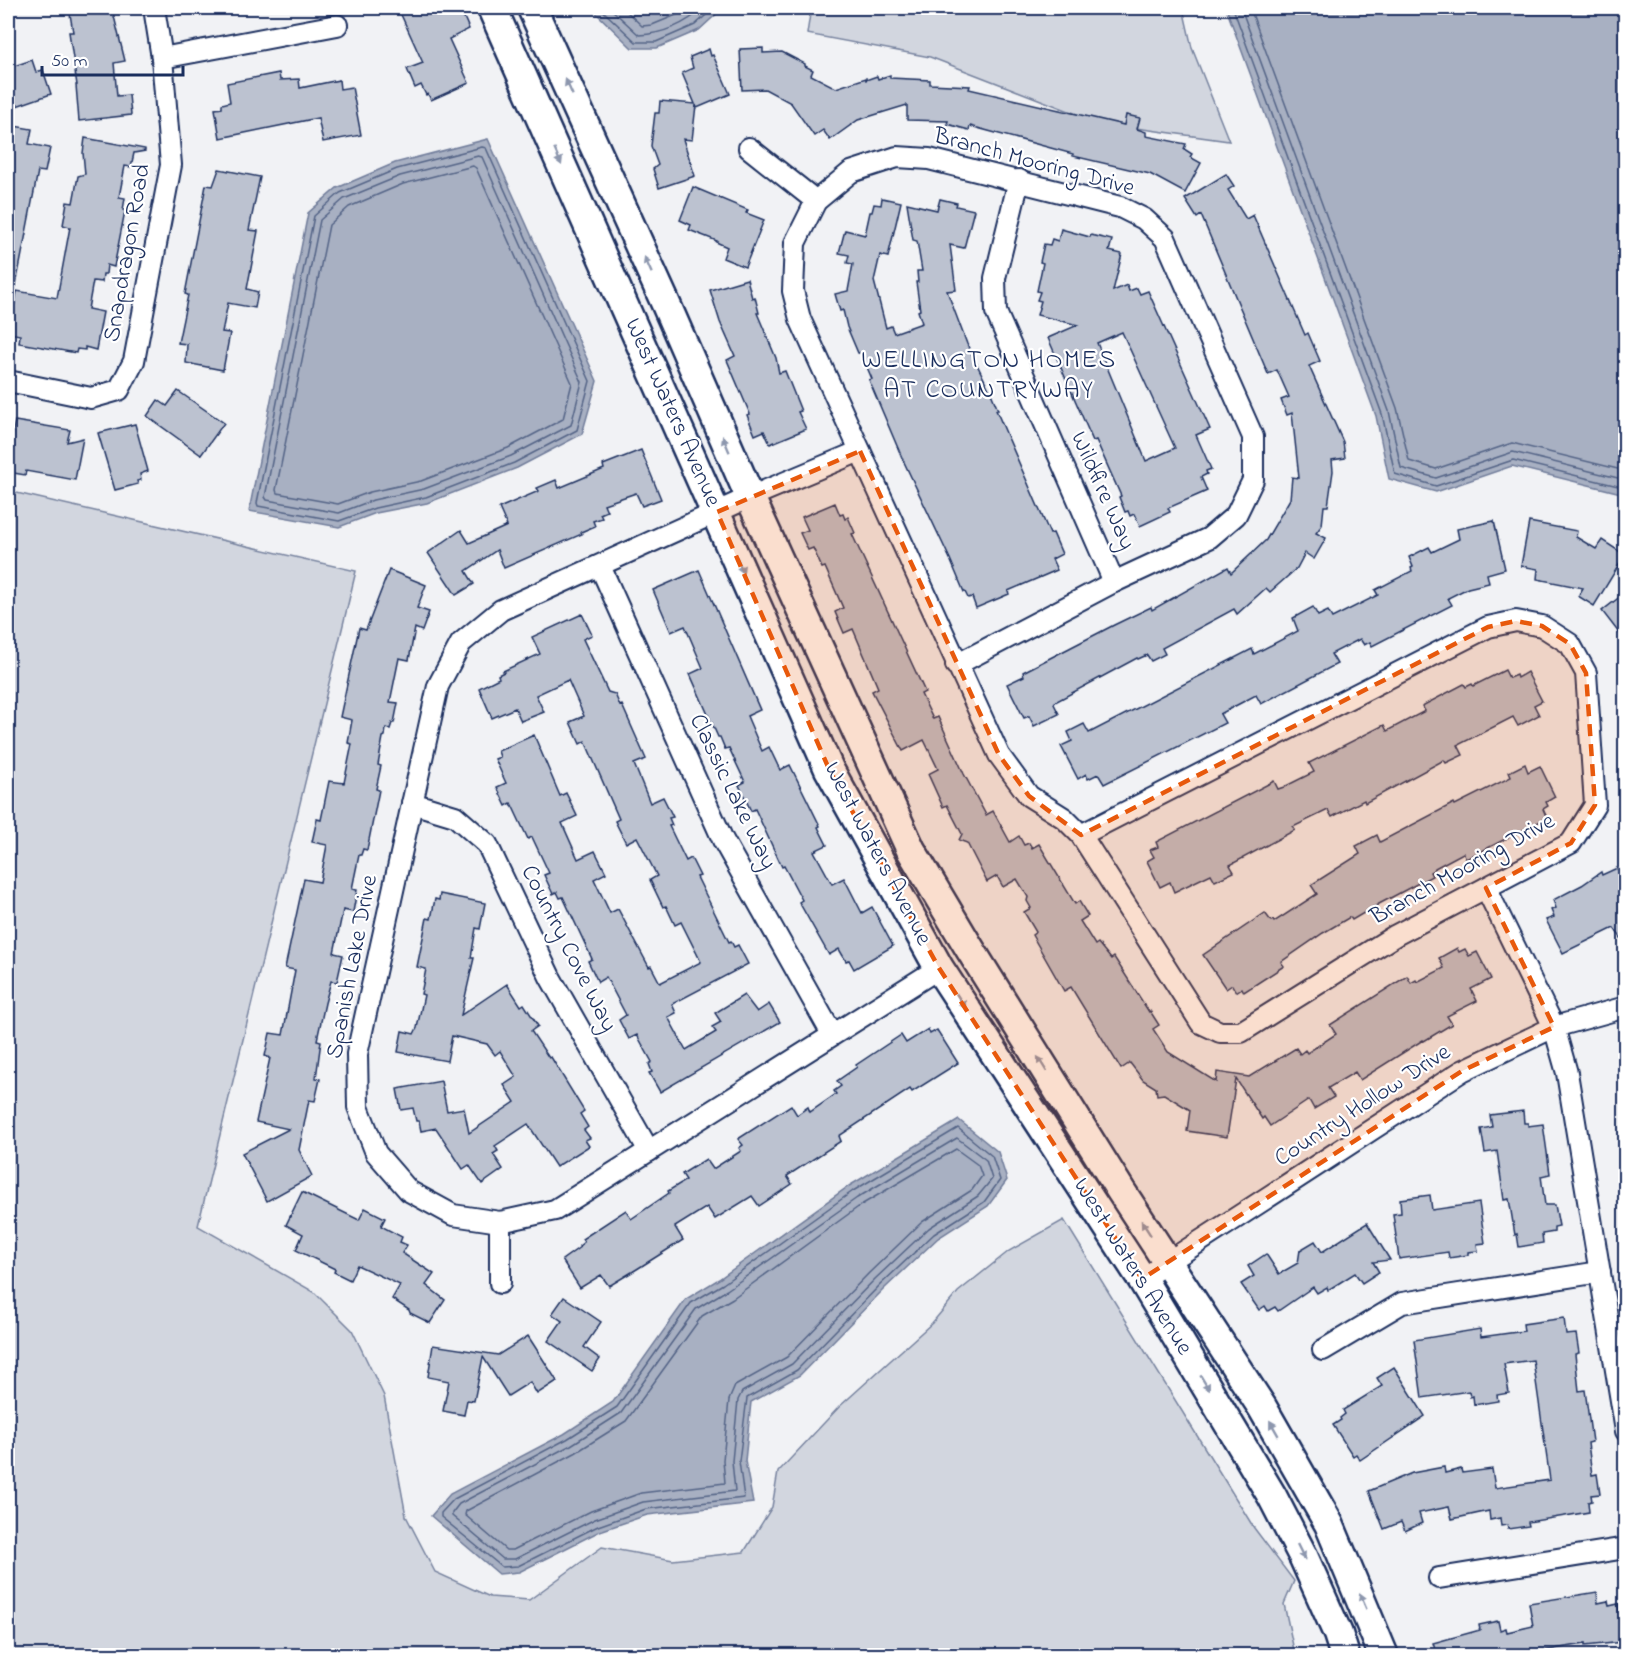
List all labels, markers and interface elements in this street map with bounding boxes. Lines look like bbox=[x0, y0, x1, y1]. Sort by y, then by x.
scale bar bbox=[42, 39, 183, 77]
text: 50 m bbox=[51, 49, 88, 75]
one-way arrow bbox=[564, 78, 573, 95]
street label: Branch Mooring Drive bbox=[929, 119, 1138, 207]
one-way arrow bbox=[554, 148, 563, 166]
street label: Snapdragon Road bbox=[95, 161, 161, 345]
one-way arrow bbox=[643, 255, 653, 273]
street label: West Waters Avenue bbox=[615, 313, 729, 513]
district label: WELLINGTON HOMES AT COUNTRYWAY bbox=[861, 342, 1117, 410]
street label: Wildfire Way bbox=[1059, 426, 1144, 556]
one-way arrow bbox=[722, 435, 731, 452]
one-way arrow bbox=[735, 557, 745, 575]
street label: Classic Lake Way bbox=[678, 708, 785, 876]
street label: West Waters Avenue bbox=[814, 756, 940, 952]
street label: Branch Mooring Drive bbox=[1363, 805, 1562, 936]
street label: Country Cove Way bbox=[510, 859, 625, 1039]
street label: Spanish Lake Drive bbox=[318, 872, 388, 1062]
one-way arrow bbox=[955, 993, 966, 1009]
street label: Country Hollow Drive bbox=[1268, 1036, 1459, 1177]
one-way arrow bbox=[1036, 1055, 1047, 1072]
street label: West Waters Avenue bbox=[1063, 1171, 1201, 1363]
one-way arrow bbox=[1140, 1221, 1152, 1237]
one-way arrow bbox=[1200, 1375, 1210, 1392]
one-way arrow bbox=[1268, 1420, 1279, 1436]
one-way arrow bbox=[1296, 1544, 1306, 1561]
one-way arrow bbox=[1358, 1592, 1367, 1610]

